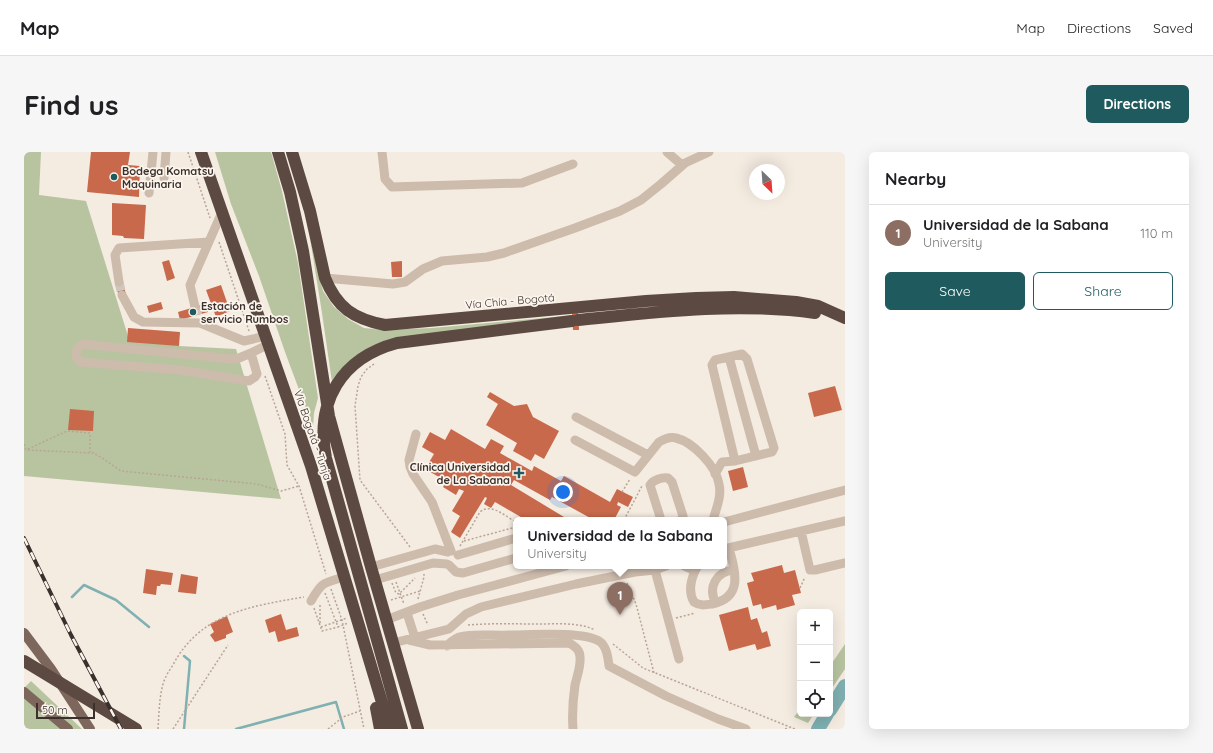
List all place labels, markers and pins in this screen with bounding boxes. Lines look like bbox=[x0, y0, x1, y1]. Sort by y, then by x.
place label: Bodega Komatsu Maquinaria bbox=[122, 164, 214, 191]
marker: Bodega Komatsu Maquinaria bbox=[109, 172, 119, 182]
place label: Estación de servicio Rumbos bbox=[201, 299, 288, 326]
marker: Estación de servicio Rumbos bbox=[188, 307, 198, 317]
place label: Clínica Universidad de La Sabana bbox=[410, 460, 510, 487]
marker: Clínica Universidad de La Sabana bbox=[513, 467, 525, 479]
pin: 1 bbox=[607, 582, 633, 615]

